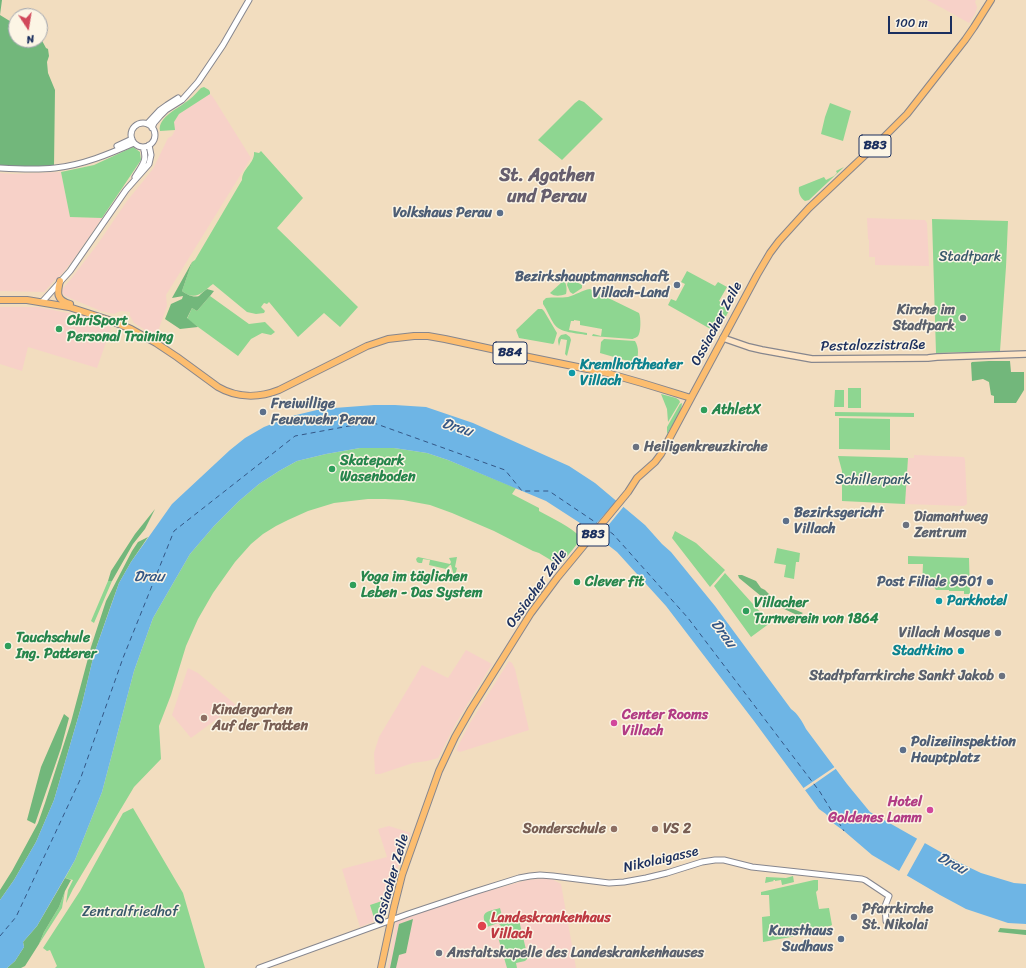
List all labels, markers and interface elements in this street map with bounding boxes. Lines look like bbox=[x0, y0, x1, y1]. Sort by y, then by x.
north arrow bbox=[8, 8, 48, 48]
scale bar bbox=[890, 8, 954, 34]
text: 100 m bbox=[895, 12, 928, 34]
text: N bbox=[25, 29, 36, 49]
road number: B83 bbox=[859, 135, 891, 157]
district label: St. Agathen und Perau bbox=[499, 165, 595, 208]
place label: Volkshaus Perau bbox=[393, 205, 492, 221]
marker: Volkshaus Perau bbox=[495, 208, 505, 218]
park label: Stadtpark bbox=[939, 249, 1001, 265]
place label: Bezirkshauptmannschaft Villach-Land bbox=[515, 269, 669, 302]
street label: Ossiacher Zeile bbox=[688, 279, 746, 369]
marker: Bezirkshauptmannschaft Villach-Land bbox=[672, 280, 682, 290]
place label: Kirche im Stadtpark bbox=[892, 302, 955, 334]
place label: ChriSport Personal Training bbox=[67, 313, 173, 346]
marker: Kirche im Stadtpark bbox=[958, 313, 968, 323]
marker: ChriSport Personal Training bbox=[54, 324, 64, 334]
street label: Pestalozzistraße bbox=[821, 337, 925, 355]
road number: B84 bbox=[493, 342, 527, 364]
place label: Kremlhoftheater Villach bbox=[580, 357, 682, 390]
marker: Kremlhoftheater Villach bbox=[567, 368, 577, 378]
place label: Freiwillige Feuerwehr Perau bbox=[271, 396, 375, 428]
place label: AthletX bbox=[712, 402, 761, 418]
marker: AthletX bbox=[699, 405, 709, 415]
marker: Freiwillige Feuerwehr Perau bbox=[258, 407, 268, 417]
water label: Drau bbox=[440, 415, 474, 441]
place label: Heiligenkreuzkirche bbox=[644, 439, 768, 455]
marker: Heiligenkreuzkirche bbox=[631, 442, 641, 452]
place label: Skatepark Wasenboden bbox=[340, 453, 416, 486]
marker: Skatepark Wasenboden bbox=[327, 464, 337, 474]
park label: Schillerpark bbox=[835, 472, 911, 488]
place label: Bezirksgericht Villach bbox=[794, 505, 884, 538]
place label: Diamantweg Zentrum bbox=[914, 509, 988, 542]
marker: Bezirksgericht Villach bbox=[781, 516, 791, 526]
marker: Diamantweg Zentrum bbox=[901, 520, 911, 530]
road number: B83 bbox=[577, 524, 609, 546]
street label: Ossiacher Zeile bbox=[503, 547, 571, 631]
water label: Drau bbox=[134, 568, 164, 586]
place label: Yoga im täglichen Leben - Das System bbox=[361, 569, 482, 602]
place label: Clever fit bbox=[585, 574, 644, 590]
place label: Post Filiale 9501 bbox=[877, 574, 982, 590]
marker: Clever fit bbox=[572, 577, 582, 587]
marker: Post Filiale 9501 bbox=[985, 577, 995, 587]
marker: Yoga im täglichen Leben - Das System bbox=[348, 580, 358, 590]
place label: Parkhotel bbox=[947, 593, 1007, 609]
place label: Villacher Turnverein von 1864 bbox=[754, 595, 879, 628]
marker: Parkhotel bbox=[934, 596, 944, 606]
marker: Villacher Turnverein von 1864 bbox=[741, 606, 751, 616]
water label: Drau bbox=[707, 616, 739, 652]
place label: Villach Mosque bbox=[899, 625, 990, 641]
marker: Villach Mosque bbox=[993, 628, 1003, 638]
place label: Tauchschule Ing. Patterer bbox=[16, 630, 97, 662]
marker: Tauchschule Ing. Patterer bbox=[3, 641, 13, 651]
place label: Stadtkino bbox=[892, 643, 953, 659]
marker: Stadtkino bbox=[956, 646, 966, 656]
place label: Stadtpfarrkirche Sankt Jakob bbox=[809, 668, 994, 684]
marker: Stadtpfarrkirche Sankt Jakob bbox=[997, 671, 1007, 681]
place label: Kindergarten Auf der Tratten bbox=[212, 702, 308, 734]
place label: Center Rooms Villach bbox=[622, 707, 708, 740]
marker: Kindergarten Auf der Tratten bbox=[199, 713, 209, 723]
marker: Center Rooms Villach bbox=[609, 718, 619, 728]
place label: Polizeiinspektion Hauptplatz bbox=[911, 734, 1016, 766]
marker: Polizeiinspektion Hauptplatz bbox=[898, 745, 908, 755]
place label: Hotel Goldenes Lamm bbox=[828, 794, 922, 826]
marker: Hotel Goldenes Lamm bbox=[925, 805, 935, 815]
place label: Sonderschule bbox=[523, 821, 606, 837]
place label: VS 2 bbox=[663, 821, 691, 837]
marker: Sonderschule bbox=[609, 824, 619, 834]
marker: VS 2 bbox=[650, 824, 660, 834]
street label: Ossiacher Zeile bbox=[371, 832, 413, 926]
street label: Nikolaigasse bbox=[622, 843, 700, 877]
water label: Drau bbox=[934, 849, 970, 879]
place label: Pfarrkirche St. Nikolai bbox=[862, 901, 933, 934]
park label: Zentralfriedhof bbox=[82, 904, 178, 920]
place label: Landeskrankenhaus Villach bbox=[491, 910, 611, 942]
marker: Pfarrkirche St. Nikolai bbox=[849, 912, 859, 922]
marker: Landeskrankenhaus Villach bbox=[476, 920, 488, 932]
place label: Kunsthaus Sudhaus bbox=[769, 923, 833, 956]
marker: Kunsthaus Sudhaus bbox=[836, 934, 846, 944]
place label: Anstaltskapelle des Landeskrankenhauses bbox=[447, 945, 704, 961]
marker: Anstaltskapelle des Landeskrankenhauses bbox=[434, 948, 444, 958]

